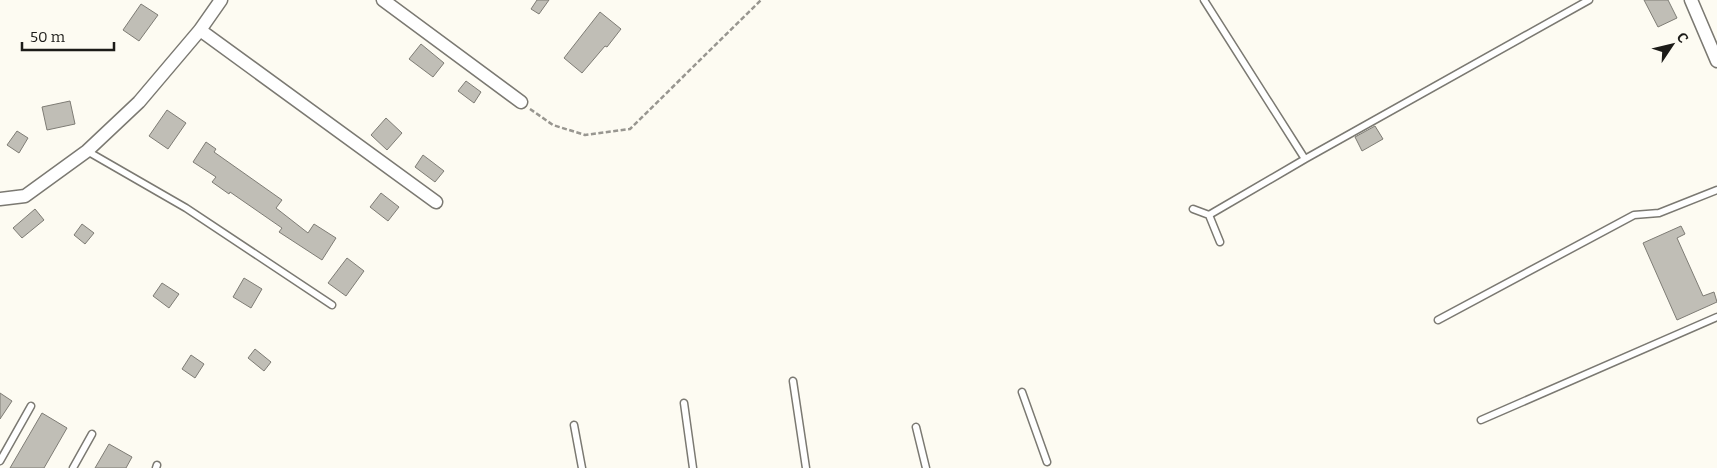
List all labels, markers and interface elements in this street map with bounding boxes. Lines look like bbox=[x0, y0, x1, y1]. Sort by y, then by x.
scale bar bbox=[22, 20, 115, 52]
north arrow bbox=[1647, 20, 1697, 70]
text: 50 m bbox=[30, 28, 66, 46]
text: С bbox=[1673, 29, 1692, 46]

